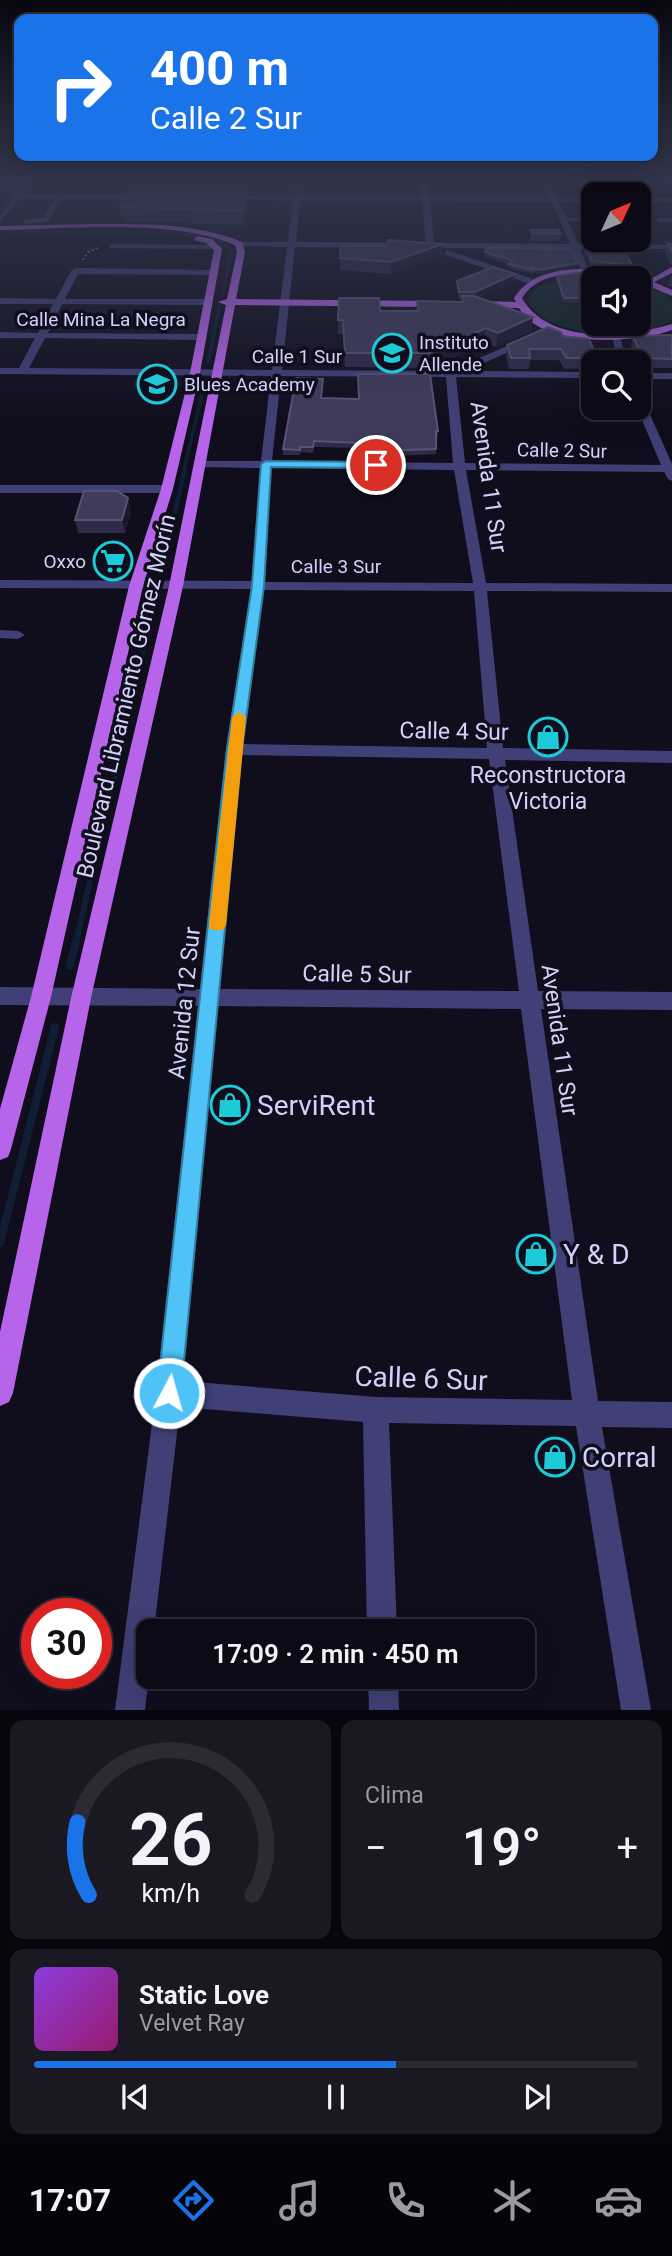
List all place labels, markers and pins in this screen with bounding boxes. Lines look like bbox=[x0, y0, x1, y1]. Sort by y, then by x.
place label: Instituto Allende bbox=[419, 331, 489, 376]
school or university icon: Instituto Allende bbox=[371, 332, 413, 374]
school or university icon: Blues Academy bbox=[136, 363, 178, 405]
place label: Blues Academy bbox=[184, 373, 315, 396]
pin bbox=[346, 435, 406, 495]
supermarket icon: Oxxo bbox=[92, 540, 134, 582]
place label: Oxxo bbox=[43, 550, 86, 573]
shop icon: Reconstructora Victoria bbox=[527, 716, 569, 758]
place label: Reconstructora Victoria bbox=[470, 762, 626, 815]
shop icon: ServiRent bbox=[209, 1084, 251, 1126]
place label: ServiRent bbox=[257, 1089, 375, 1122]
shop icon: Y & D bbox=[515, 1233, 557, 1275]
place label: Y & D bbox=[563, 1238, 630, 1271]
shop icon: Corral bbox=[534, 1436, 576, 1478]
place label: Corral bbox=[582, 1441, 657, 1474]

